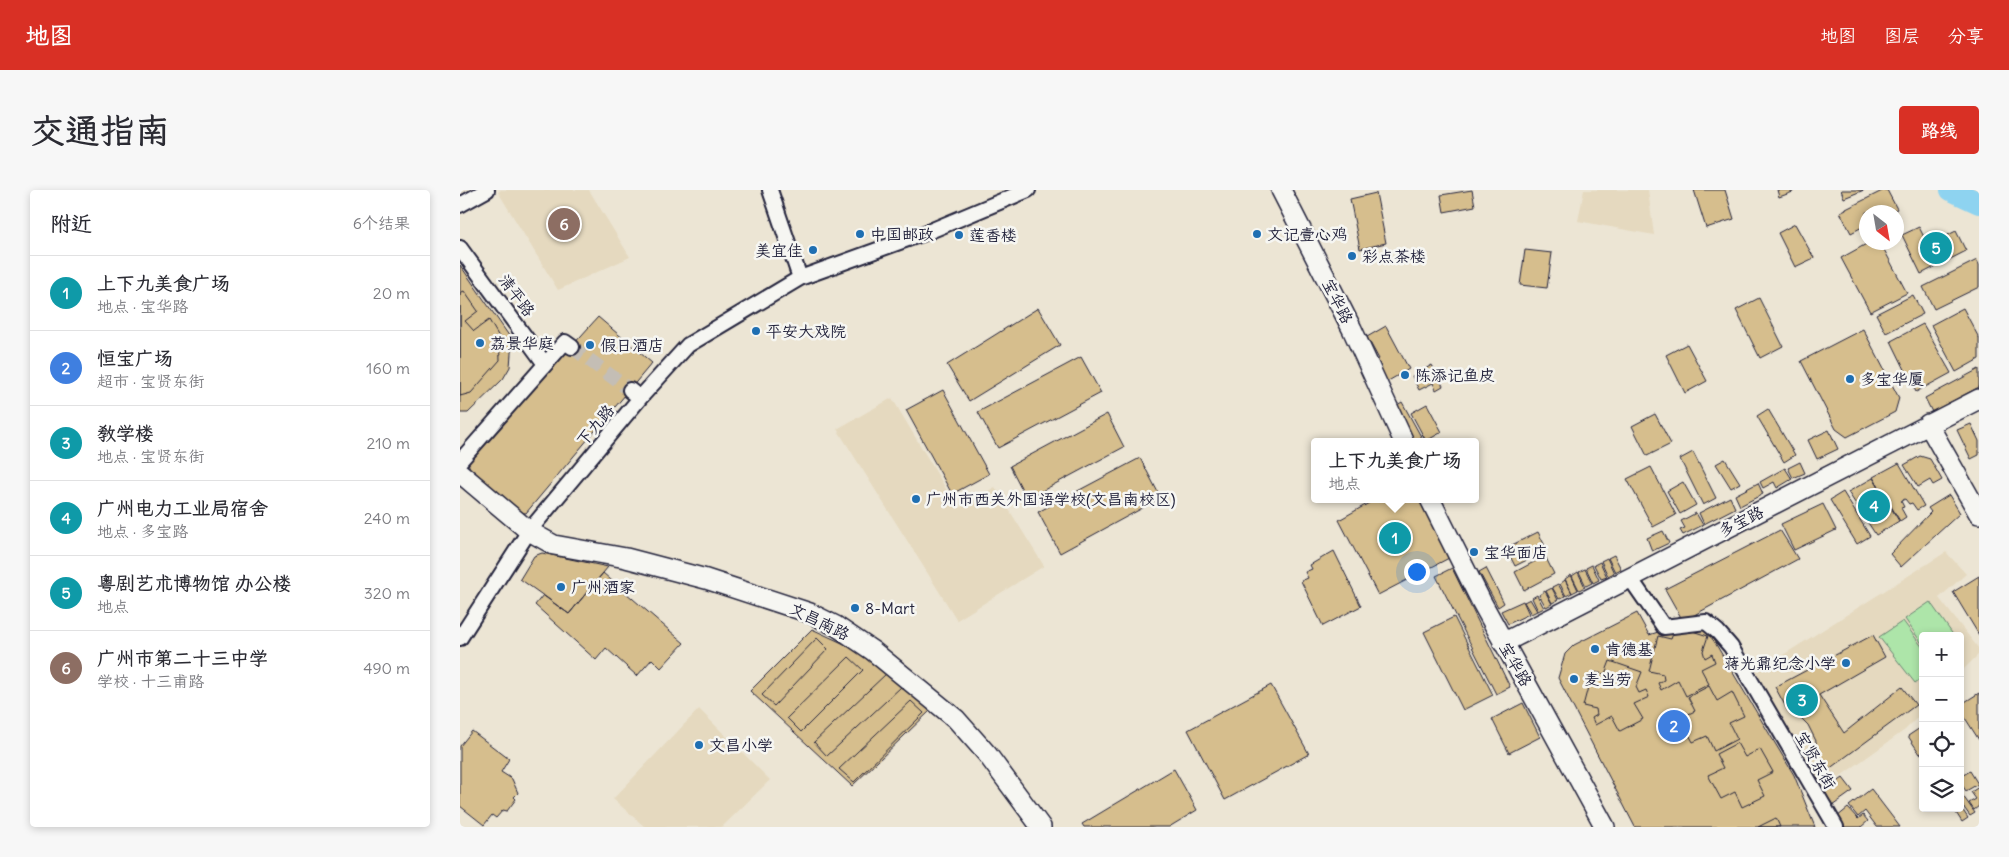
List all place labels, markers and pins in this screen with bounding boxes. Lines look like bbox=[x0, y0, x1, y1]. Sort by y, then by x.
pin: 6 bbox=[548, 205, 580, 243]
place label: 中国邮政 bbox=[870, 224, 934, 244]
place label: 文记壹心鸡 bbox=[1267, 224, 1347, 244]
place label: 莲香楼 bbox=[969, 225, 1017, 245]
marker: 中国邮政 bbox=[854, 228, 866, 240]
marker: 文记壹心鸡 bbox=[1251, 228, 1263, 240]
marker: 莲香楼 bbox=[953, 229, 965, 241]
pin: 5 bbox=[1920, 229, 1952, 267]
place label: 美宜佳 bbox=[755, 240, 803, 260]
marker: 美宜佳 bbox=[807, 244, 819, 256]
place label: 彩点茶楼 bbox=[1362, 246, 1426, 266]
marker: 彩点茶楼 bbox=[1346, 250, 1358, 262]
place label: 平安大戏院 bbox=[766, 321, 846, 341]
marker: 平安大戏院 bbox=[750, 325, 762, 337]
place label: 荔景华庭 bbox=[490, 333, 554, 353]
place label: 假日酒店 bbox=[600, 335, 664, 355]
marker: 荔景华庭 bbox=[474, 337, 486, 349]
marker: 假日酒店 bbox=[584, 339, 596, 351]
place label: 陈添记鱼皮 bbox=[1415, 365, 1495, 385]
marker: 陈添记鱼皮 bbox=[1399, 369, 1411, 381]
place label: 多宝华厦 bbox=[1860, 369, 1924, 389]
marker: 多宝华厦 bbox=[1844, 373, 1856, 385]
pin: 4 bbox=[1858, 487, 1890, 525]
place label: 广州市西关外国语学校(文昌南校区) bbox=[926, 489, 1176, 509]
marker: 广州市西关外国语学校(文昌南校区) bbox=[910, 493, 922, 505]
pin: 1 bbox=[1379, 519, 1411, 557]
place label: 宝华面店 bbox=[1484, 542, 1548, 562]
marker: 宝华面店 bbox=[1468, 546, 1480, 558]
place label: 广州酒家 bbox=[571, 577, 635, 597]
marker: 广州酒家 bbox=[555, 581, 567, 593]
place label: 8-Mart bbox=[865, 598, 916, 618]
marker: 8-Mart bbox=[849, 602, 861, 614]
place label: 肯德基 bbox=[1605, 639, 1653, 659]
marker: 肯德基 bbox=[1589, 643, 1601, 655]
place label: 蒋光鼐纪念小学 bbox=[1724, 653, 1836, 673]
marker: 蒋光鼐纪念小学 bbox=[1840, 657, 1852, 669]
place label: 麦当劳 bbox=[1584, 669, 1632, 689]
marker: 麦当劳 bbox=[1568, 673, 1580, 685]
pin: 3 bbox=[1786, 681, 1818, 719]
pin: 2 bbox=[1658, 707, 1690, 745]
place label: 文昌小学 bbox=[709, 735, 773, 755]
marker: 文昌小学 bbox=[693, 739, 705, 751]

